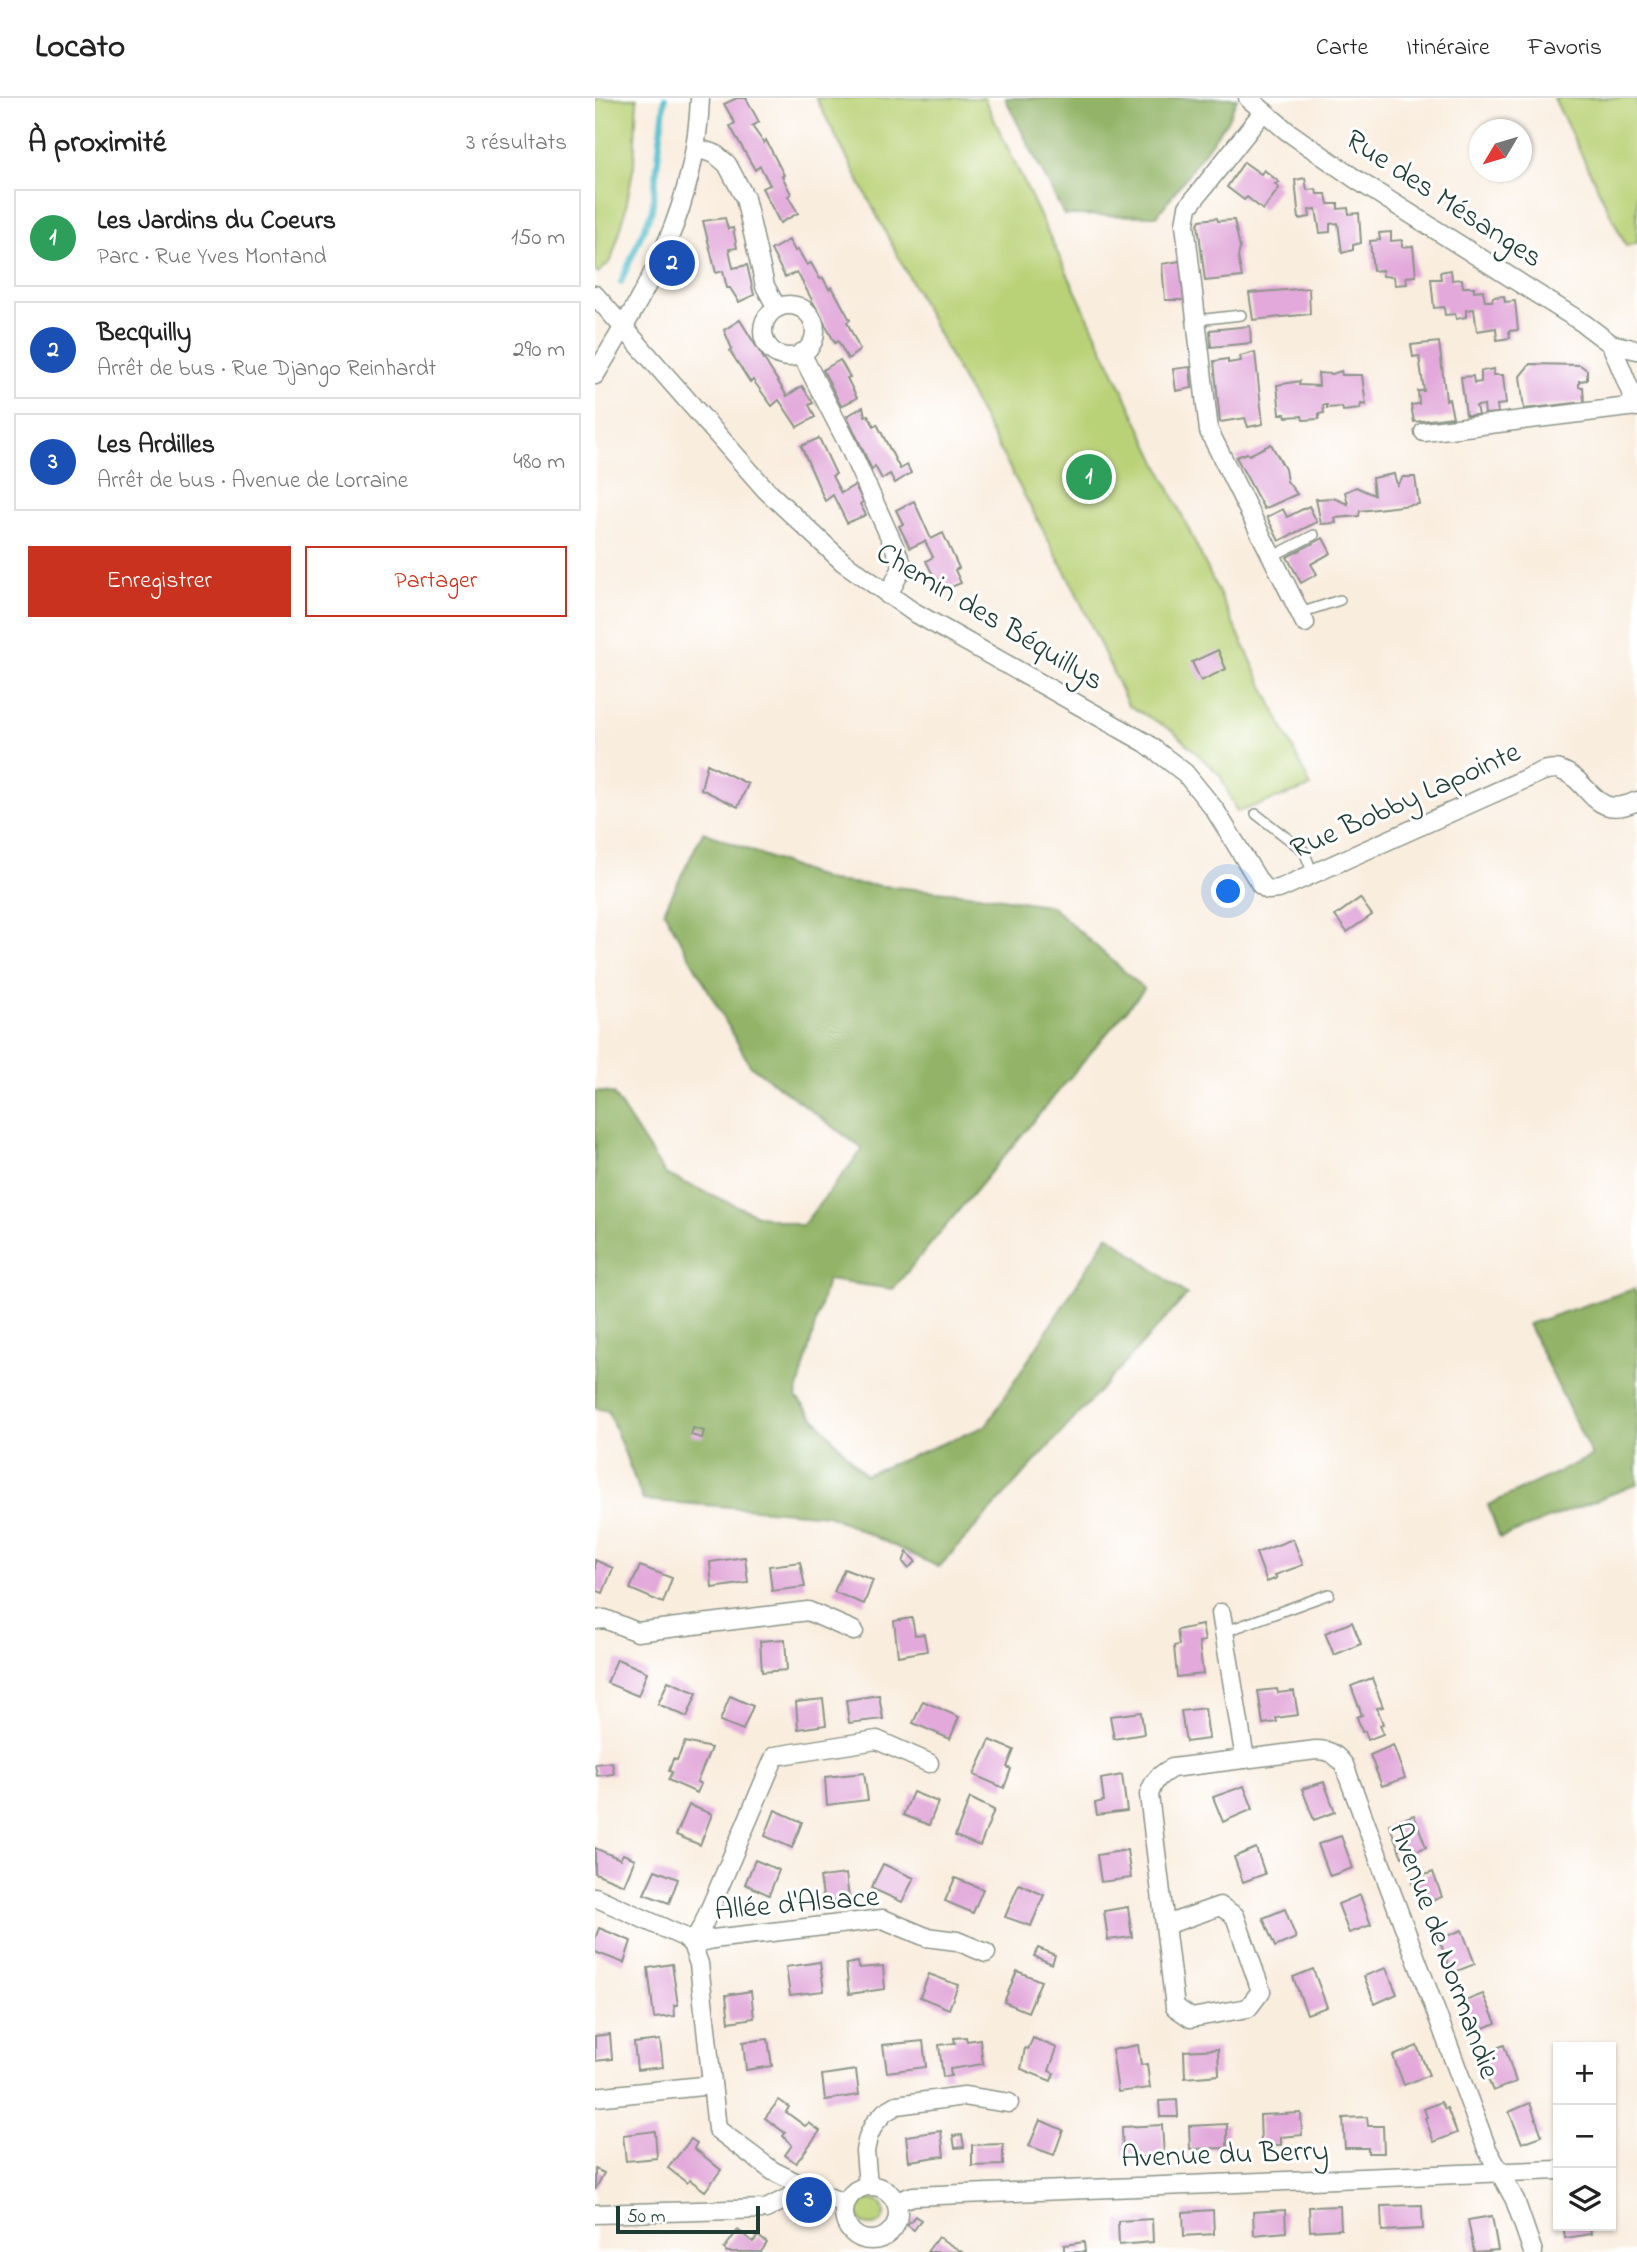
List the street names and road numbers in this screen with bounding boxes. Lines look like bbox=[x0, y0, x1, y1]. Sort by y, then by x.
street label: Rue des Mésanges bbox=[1335, 120, 1551, 280]
street label: Chemin des Béquillys bbox=[867, 532, 1111, 704]
street label: Rue Bobby Lapointe bbox=[1284, 731, 1528, 872]
street label: Avenue de Normandie bbox=[1376, 1817, 1510, 2086]
street label: Allée d'Alsace bbox=[713, 1876, 881, 1934]
street label: Avenue du Berry bbox=[1121, 2130, 1329, 2182]

